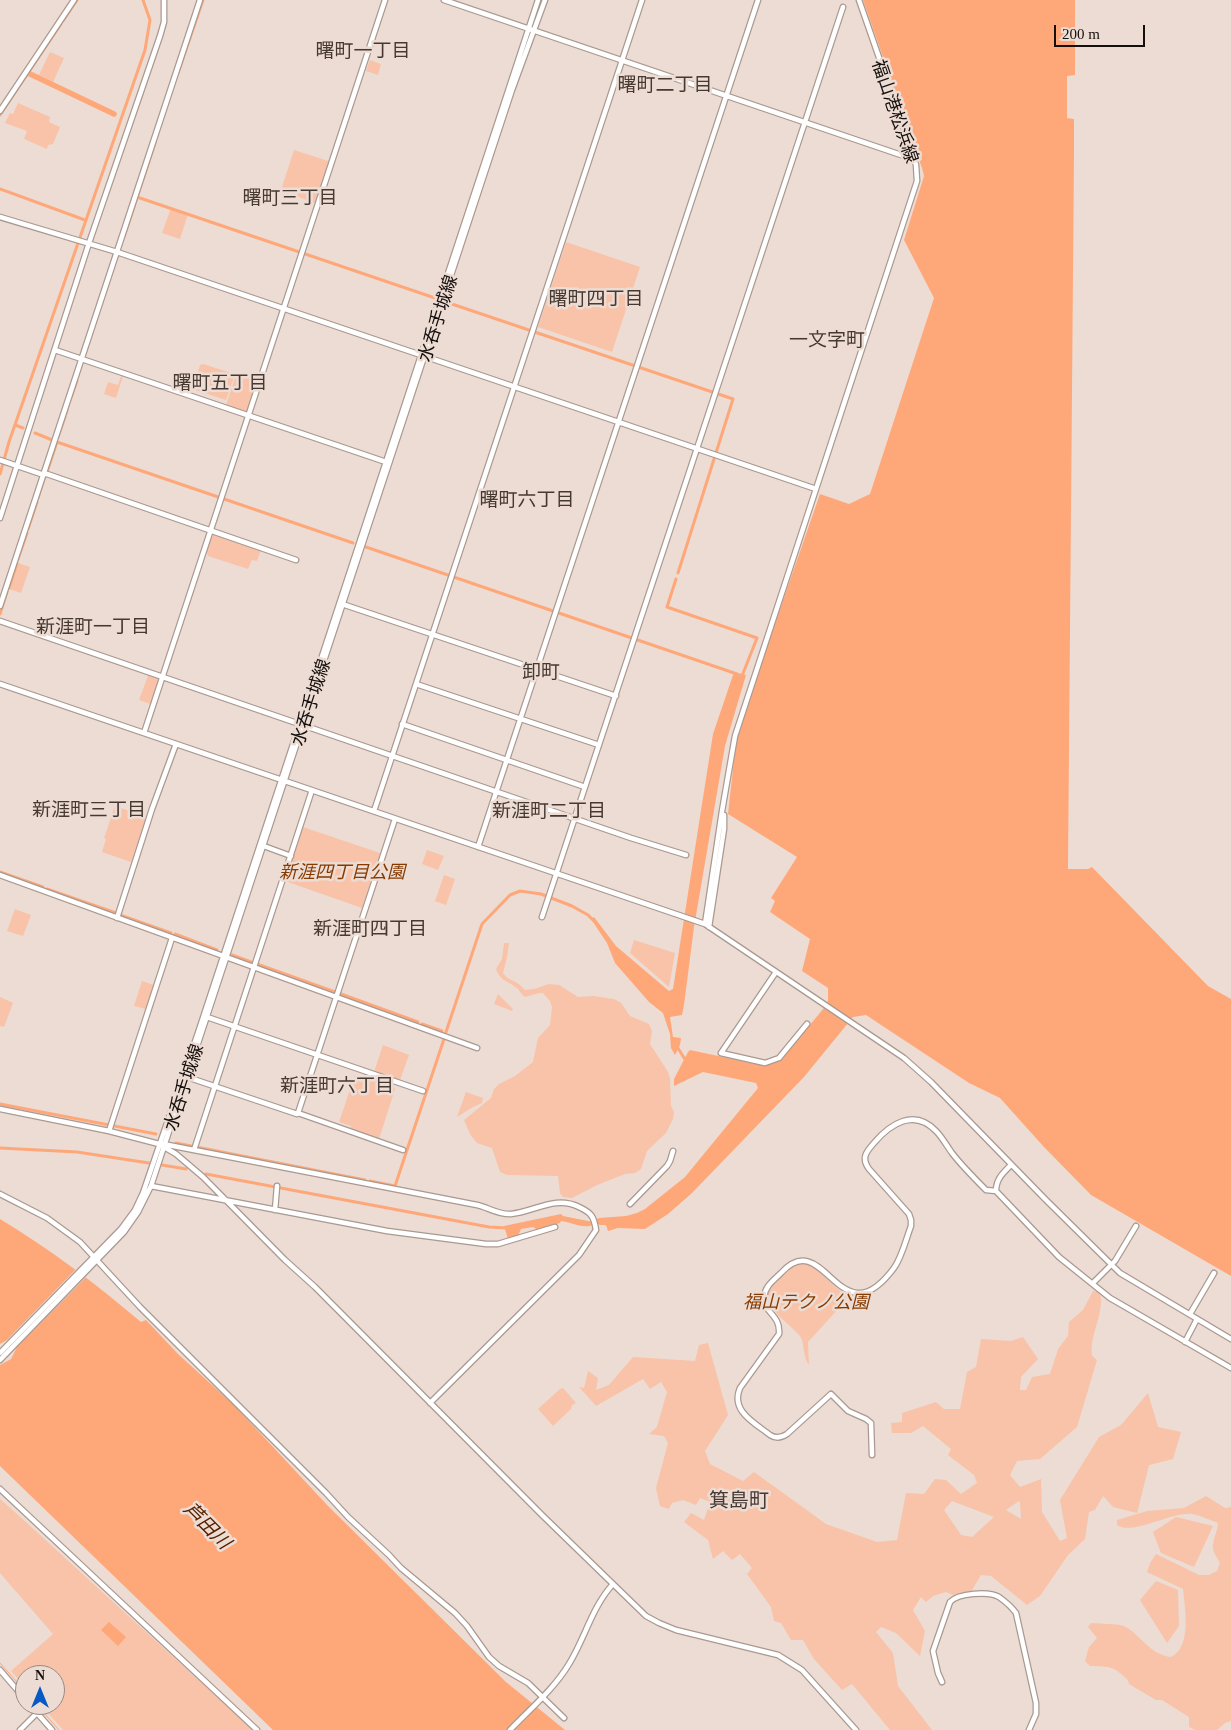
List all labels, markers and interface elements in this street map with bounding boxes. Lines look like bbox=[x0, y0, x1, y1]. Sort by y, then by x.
scale bar bbox=[1056, 15, 1147, 47]
text: 200 m bbox=[1062, 26, 1100, 42]
district label: 曙町一丁目 bbox=[316, 39, 410, 61]
street label: 福山港松浜線 bbox=[868, 56, 924, 166]
district label: 曙町二丁目 bbox=[618, 73, 712, 95]
district label: 曙町三丁目 bbox=[243, 186, 337, 208]
street label: 水呑手城線 bbox=[413, 272, 461, 364]
district label: 曙町四丁目 bbox=[549, 287, 643, 309]
district label: 一文字町 bbox=[789, 328, 865, 350]
district label: 曙町五丁目 bbox=[173, 371, 267, 393]
district label: 曙町六丁目 bbox=[480, 488, 574, 510]
district label: 新涯町一丁目 bbox=[36, 615, 150, 637]
street label: 水呑手城線 bbox=[286, 656, 334, 748]
district label: 卸町 bbox=[522, 660, 560, 682]
district label: 新涯町三丁目 bbox=[32, 798, 146, 820]
district label: 新涯町二丁目 bbox=[492, 799, 606, 821]
park label: 新涯四丁目公園 bbox=[279, 860, 405, 882]
district label: 新涯町四丁目 bbox=[313, 917, 427, 939]
street label: 水呑手城線 bbox=[159, 1041, 207, 1133]
district label: 新涯町六丁目 bbox=[280, 1074, 394, 1096]
park label: 福山テクノ公園 bbox=[743, 1290, 869, 1312]
district label: 箕島町 bbox=[709, 1487, 769, 1511]
water label: 芦田川 bbox=[180, 1497, 236, 1553]
north arrow bbox=[15, 1665, 65, 1715]
text: N bbox=[35, 1668, 45, 1683]

